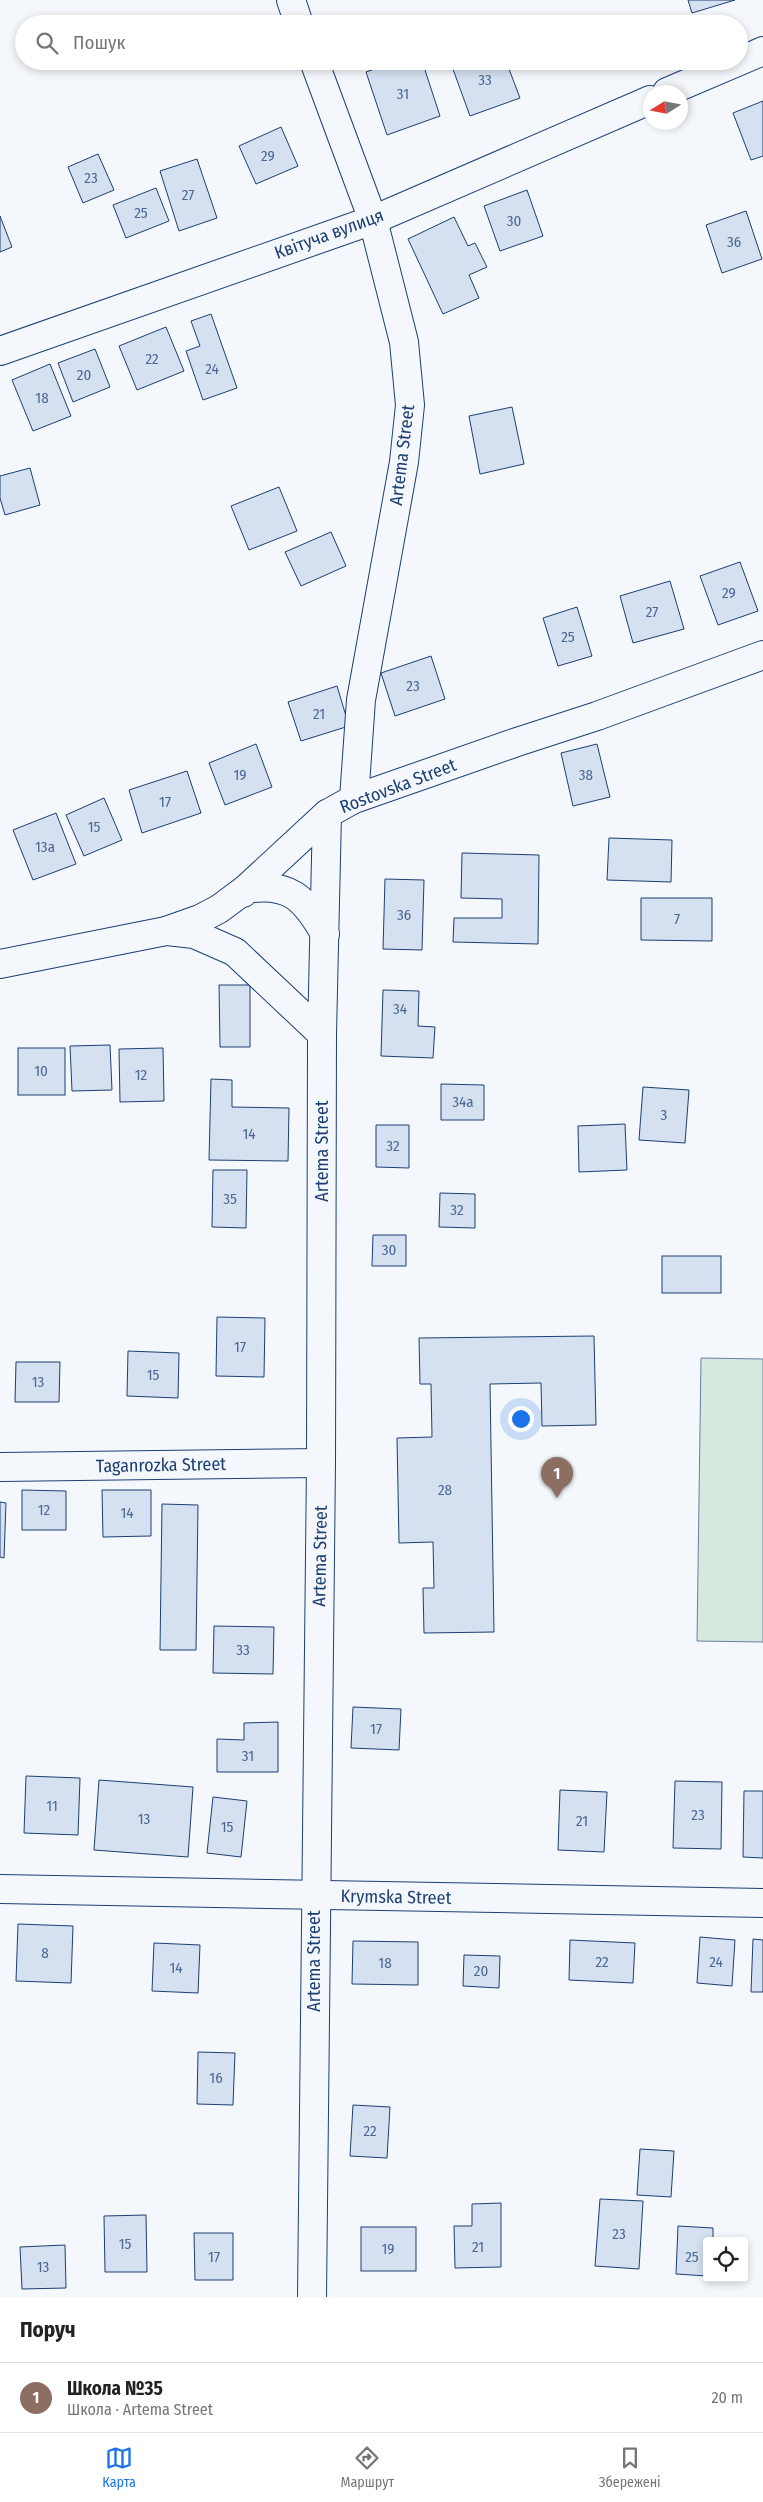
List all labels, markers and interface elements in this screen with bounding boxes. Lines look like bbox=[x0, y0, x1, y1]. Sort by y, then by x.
search box bbox=[15, 15, 748, 70]
icon: search bbox=[33, 29, 61, 57]
text: Пошук bbox=[73, 31, 125, 54]
house number: 33 bbox=[478, 71, 492, 89]
house number: 31 bbox=[397, 85, 409, 103]
north arrow bbox=[643, 85, 688, 130]
house number: 29 bbox=[261, 147, 275, 165]
house number: 23 bbox=[84, 169, 98, 187]
house number: 27 bbox=[182, 186, 194, 204]
house number: 25 bbox=[134, 204, 148, 222]
street label: Квітуча вулиця bbox=[271, 204, 387, 264]
house number: 30 bbox=[507, 212, 521, 230]
house number: 36 bbox=[727, 233, 741, 251]
house number: 22 bbox=[145, 350, 159, 368]
house number: 24 bbox=[205, 360, 219, 378]
house number: 20 bbox=[77, 366, 91, 384]
house number: 18 bbox=[35, 389, 49, 407]
street label: Artema Street bbox=[385, 403, 419, 507]
house number: 29 bbox=[722, 584, 736, 602]
house number: 27 bbox=[646, 603, 658, 621]
house number: 25 bbox=[561, 628, 575, 646]
house number: 23 bbox=[406, 677, 420, 695]
house number: 21 bbox=[313, 705, 325, 723]
street label: Rostovska Street bbox=[337, 754, 459, 818]
house number: 19 bbox=[233, 766, 247, 784]
house number: 38 bbox=[579, 766, 593, 784]
house number: 17 bbox=[159, 793, 171, 811]
house number: 15 bbox=[88, 818, 100, 836]
house number: 13а bbox=[35, 838, 55, 856]
house number: 36 bbox=[397, 906, 411, 924]
house number: 7 bbox=[674, 910, 680, 928]
house number: 34 bbox=[393, 1000, 407, 1018]
house number: 10 bbox=[34, 1062, 48, 1080]
house number: 12 bbox=[135, 1066, 148, 1084]
house number: 34а bbox=[452, 1093, 474, 1111]
street label: Artema Street bbox=[311, 1100, 333, 1202]
house number: 3 bbox=[661, 1106, 668, 1124]
house number: 14 bbox=[242, 1125, 256, 1143]
house number: 32 bbox=[386, 1137, 400, 1155]
house number: 35 bbox=[223, 1190, 237, 1208]
house number: 32 bbox=[450, 1201, 464, 1219]
house number: 30 bbox=[382, 1241, 396, 1259]
house number: 17 bbox=[234, 1338, 246, 1356]
house number: 15 bbox=[147, 1366, 159, 1384]
house number: 13 bbox=[32, 1373, 45, 1391]
your location bbox=[508, 1406, 534, 1432]
street label: Taganrozka Street bbox=[96, 1453, 226, 1477]
pin: 1 bbox=[541, 1457, 573, 1498]
house number: 28 bbox=[438, 1481, 452, 1499]
house number: 12 bbox=[38, 1501, 51, 1519]
house number: 14 bbox=[120, 1504, 134, 1522]
street label: Artema Street bbox=[308, 1505, 332, 1607]
house number: 33 bbox=[236, 1641, 250, 1659]
house number: 17 bbox=[370, 1720, 382, 1738]
house number: 31 bbox=[242, 1747, 254, 1765]
house number: 11 bbox=[46, 1797, 58, 1815]
house number: 23 bbox=[691, 1806, 705, 1824]
house number: 13 bbox=[138, 1810, 151, 1828]
house number: 21 bbox=[576, 1812, 588, 1830]
house number: 15 bbox=[221, 1818, 233, 1836]
street label: Krymska Street bbox=[340, 1885, 452, 1909]
street label: Artema Street bbox=[303, 1910, 325, 2012]
house number: 8 bbox=[41, 1944, 49, 1962]
house number: 22 bbox=[595, 1953, 609, 1971]
house number: 24 bbox=[709, 1953, 723, 1971]
house number: 18 bbox=[378, 1954, 392, 1972]
house number: 14 bbox=[169, 1959, 183, 1977]
house number: 20 bbox=[474, 1962, 488, 1980]
house number: 16 bbox=[209, 2069, 223, 2087]
house number: 22 bbox=[363, 2122, 377, 2140]
house number: 23 bbox=[612, 2225, 626, 2243]
house number: 15 bbox=[119, 2235, 131, 2253]
map controls bbox=[703, 2237, 748, 2282]
button: locate bbox=[703, 2237, 748, 2282]
house number: 21 bbox=[472, 2238, 484, 2256]
house number: 19 bbox=[381, 2240, 395, 2258]
house number: 17 bbox=[208, 2248, 220, 2266]
house number: 25 bbox=[685, 2248, 699, 2266]
house number: 13 bbox=[37, 2258, 50, 2276]
text: Поруч bbox=[20, 2317, 76, 2343]
text: Школа №35 bbox=[67, 2377, 163, 2400]
text: 1 bbox=[33, 2388, 39, 2407]
text: 20 m bbox=[712, 2388, 743, 2407]
text: Школа · Artema Street bbox=[67, 2400, 213, 2419]
tab: Карта bbox=[102, 2444, 136, 2491]
tab: Маршрут bbox=[341, 2444, 394, 2491]
tab: Збережені bbox=[599, 2444, 661, 2491]

